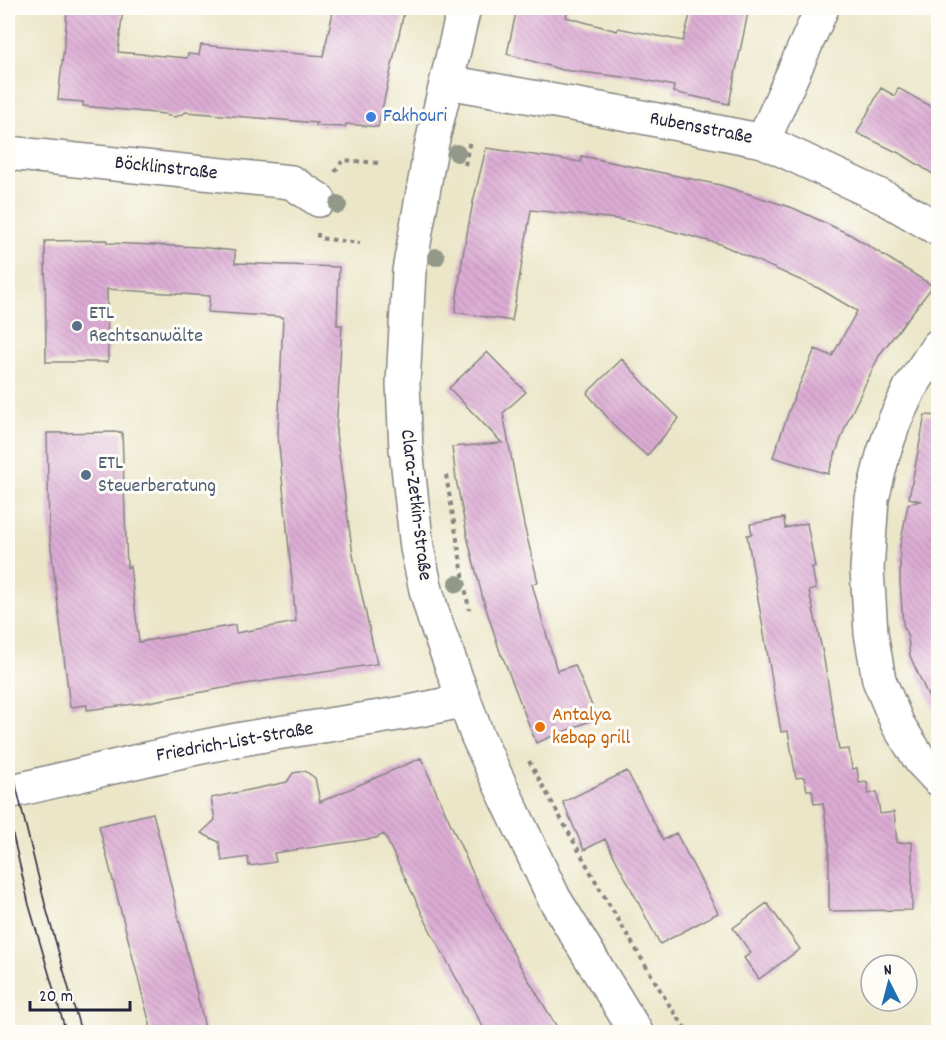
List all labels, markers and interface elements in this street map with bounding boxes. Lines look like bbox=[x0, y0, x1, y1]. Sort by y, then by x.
place label: Fakhouri bbox=[383, 103, 448, 131]
street label: Rubensstraße bbox=[647, 105, 755, 153]
marker: Fakhouri bbox=[364, 110, 378, 124]
street label: Böcklinstraße bbox=[113, 150, 219, 188]
place label: ETL Rechtsanwälte bbox=[89, 300, 203, 351]
marker: ETL Rechtsanwälte bbox=[70, 319, 84, 333]
street label: Clara-Zetkin-Straße bbox=[392, 428, 438, 582]
place label: ETL Steuerberatung bbox=[98, 450, 216, 501]
marker: ETL Steuerberatung bbox=[79, 468, 93, 482]
place label: Antalya kebap grill bbox=[552, 702, 630, 753]
street label: Friedrich-List-Straße bbox=[154, 715, 316, 771]
marker: Antalya kebap grill bbox=[533, 720, 547, 734]
north arrow bbox=[859, 953, 919, 1013]
text: N bbox=[883, 959, 893, 982]
scale bar bbox=[30, 974, 130, 1012]
text: 20 m bbox=[39, 985, 73, 1010]

